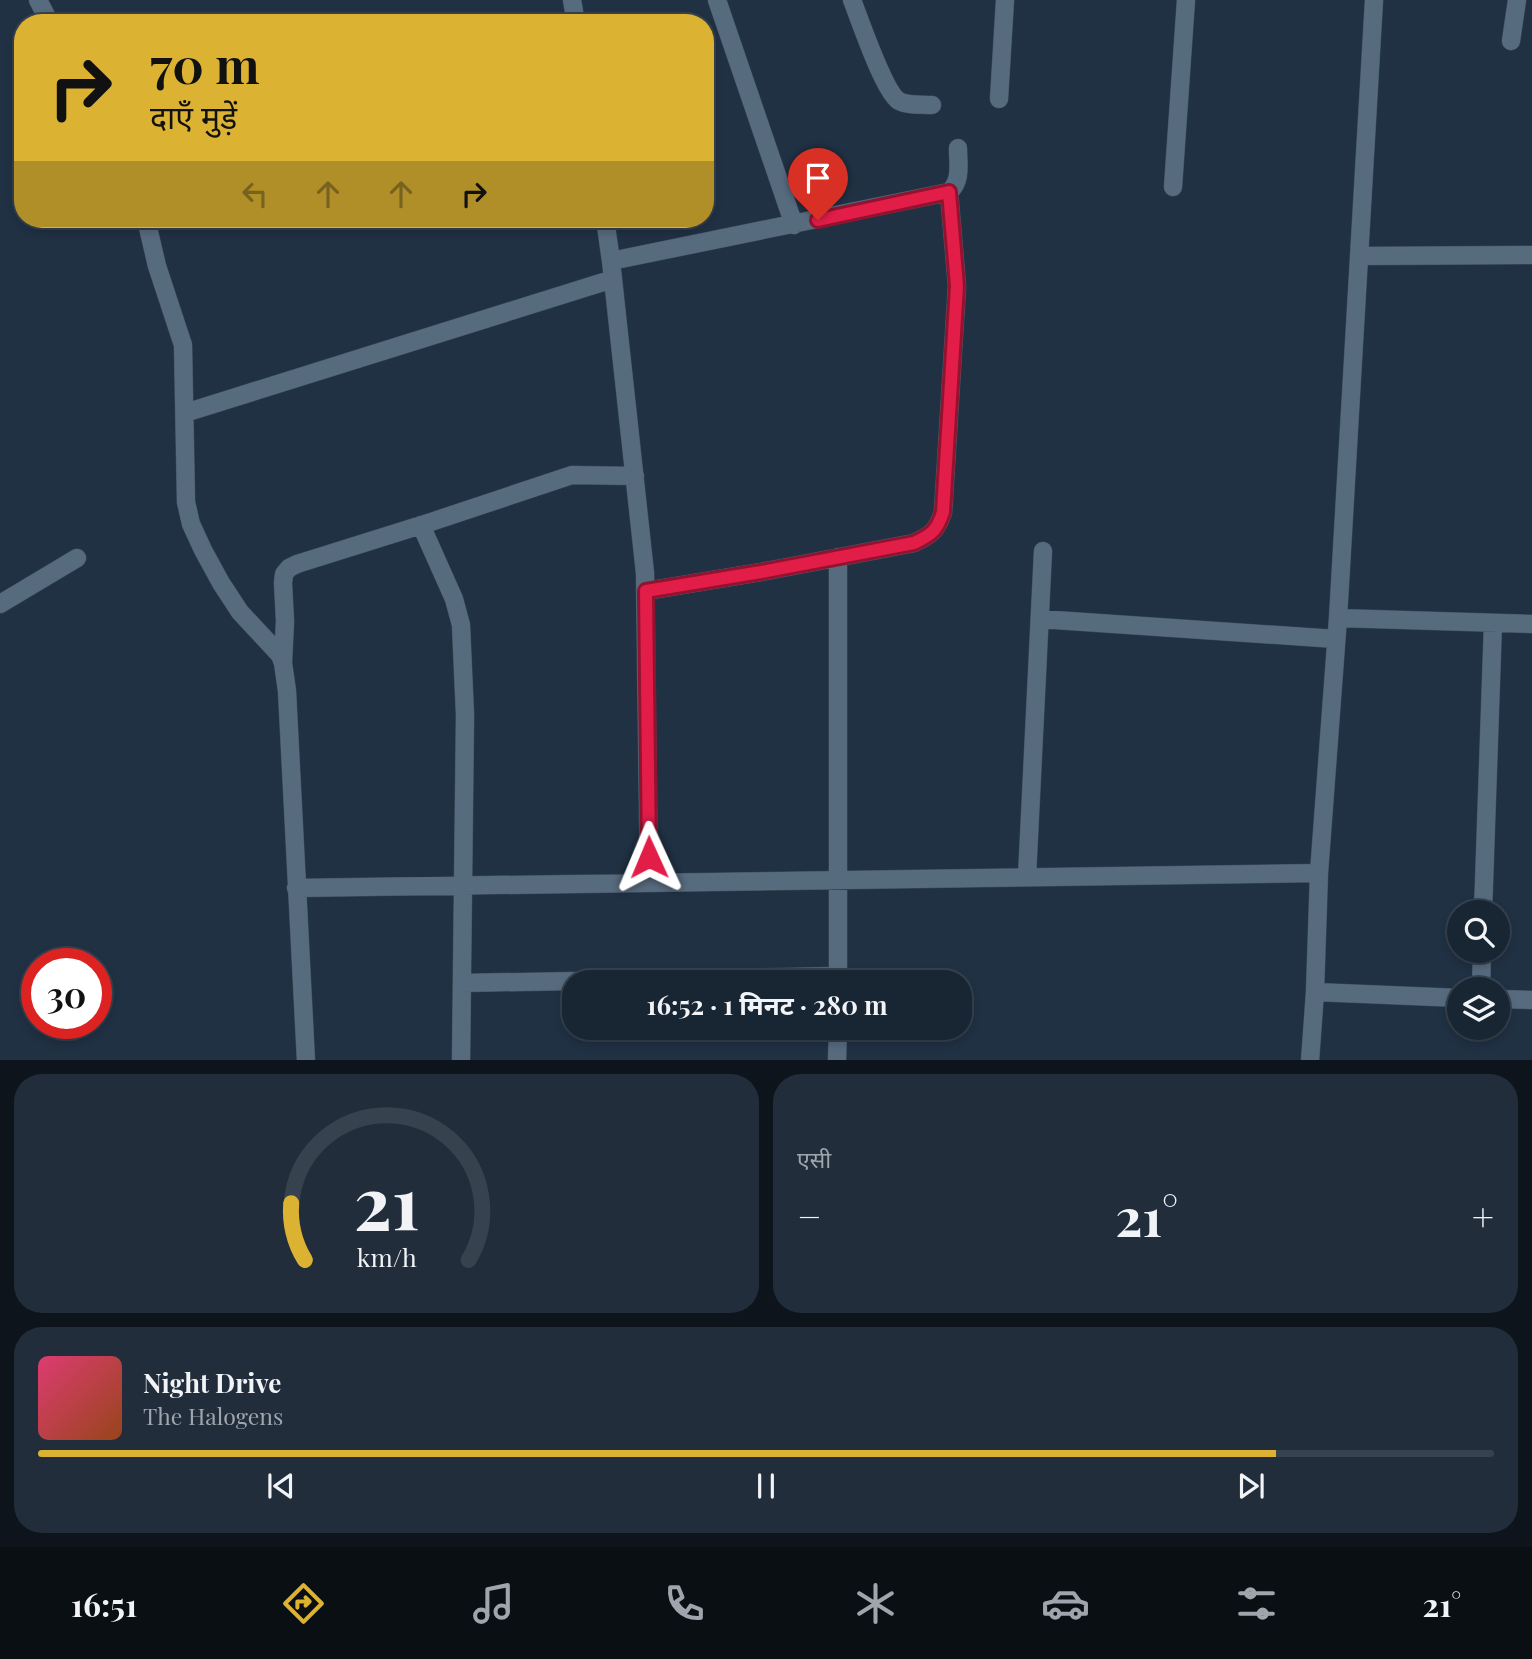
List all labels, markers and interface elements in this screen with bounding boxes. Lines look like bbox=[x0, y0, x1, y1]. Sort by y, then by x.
text: 70 m bbox=[150, 31, 260, 96]
icon: right bbox=[35, 42, 126, 133]
text: दाएँ मुड़ें bbox=[150, 94, 237, 137]
pin bbox=[788, 148, 848, 220]
icon: arrive bbox=[799, 159, 837, 197]
icon: left bbox=[236, 175, 274, 213]
icon: ahead bbox=[309, 175, 347, 213]
icon: ahead bbox=[382, 175, 420, 213]
icon: right bbox=[455, 175, 493, 213]
position arrow bbox=[612, 820, 686, 894]
map controls bbox=[1447, 900, 1510, 1040]
button: search bbox=[1447, 900, 1510, 963]
speed limit sign: 30 bbox=[21, 948, 112, 1039]
button: layers bbox=[1447, 977, 1510, 1040]
text: 16:52 · 1 मिनट · 280 m bbox=[647, 987, 887, 1022]
text: एसी bbox=[797, 1143, 831, 1174]
text: 21 bbox=[354, 1151, 419, 1248]
text: 21° bbox=[1115, 1181, 1178, 1250]
text: − bbox=[797, 1190, 822, 1241]
text: + bbox=[1472, 1190, 1494, 1241]
text: km/h bbox=[357, 1239, 417, 1272]
text: Night Drive bbox=[143, 1365, 281, 1400]
text: The Halogens bbox=[143, 1400, 283, 1431]
icon: previous bbox=[262, 1467, 300, 1505]
icon: pause bbox=[747, 1467, 785, 1505]
icon: next bbox=[1232, 1467, 1270, 1505]
icon: directions bbox=[279, 1579, 328, 1628]
icon: music bbox=[469, 1579, 518, 1628]
icon: phone bbox=[660, 1579, 709, 1628]
icon: climate bbox=[851, 1579, 900, 1628]
icon: car bbox=[1041, 1579, 1090, 1628]
icon: filters bbox=[1232, 1579, 1281, 1628]
text: 16:51 bbox=[71, 1582, 137, 1625]
text: 21° bbox=[1422, 1582, 1461, 1625]

